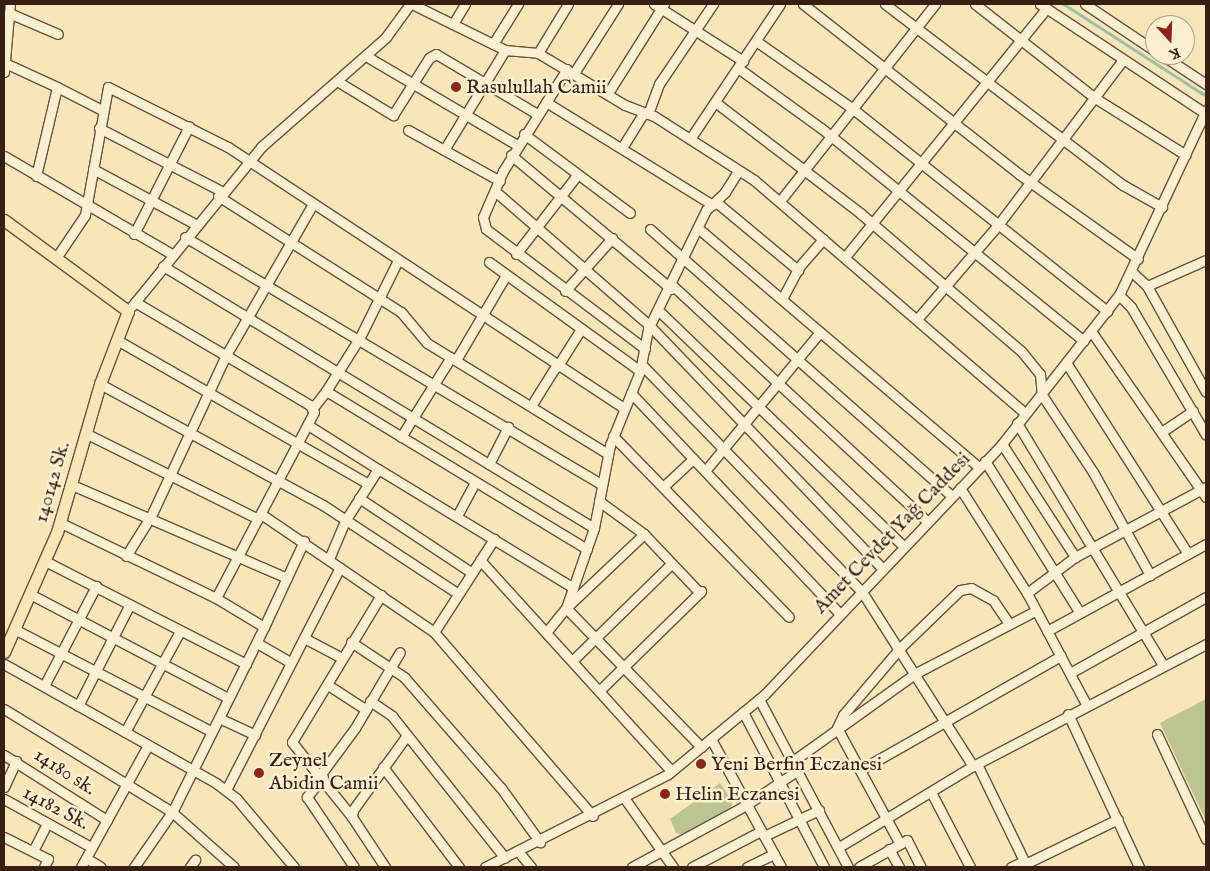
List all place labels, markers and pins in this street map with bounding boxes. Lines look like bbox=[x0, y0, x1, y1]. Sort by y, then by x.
place label: Rasulullah Camii bbox=[466, 75, 607, 99]
marker: Rasulullah Camii bbox=[450, 81, 462, 93]
place label: Zeynel Abidin Camii bbox=[269, 749, 379, 796]
place label: Yeni Berfin Eczanesi bbox=[711, 752, 882, 776]
marker: Yeni Berfin Eczanesi bbox=[695, 758, 707, 770]
marker: Zeynel Abidin Camii bbox=[253, 767, 265, 779]
place label: Helin Eczanesi bbox=[675, 782, 799, 806]
marker: Helin Eczanesi bbox=[659, 788, 671, 800]

